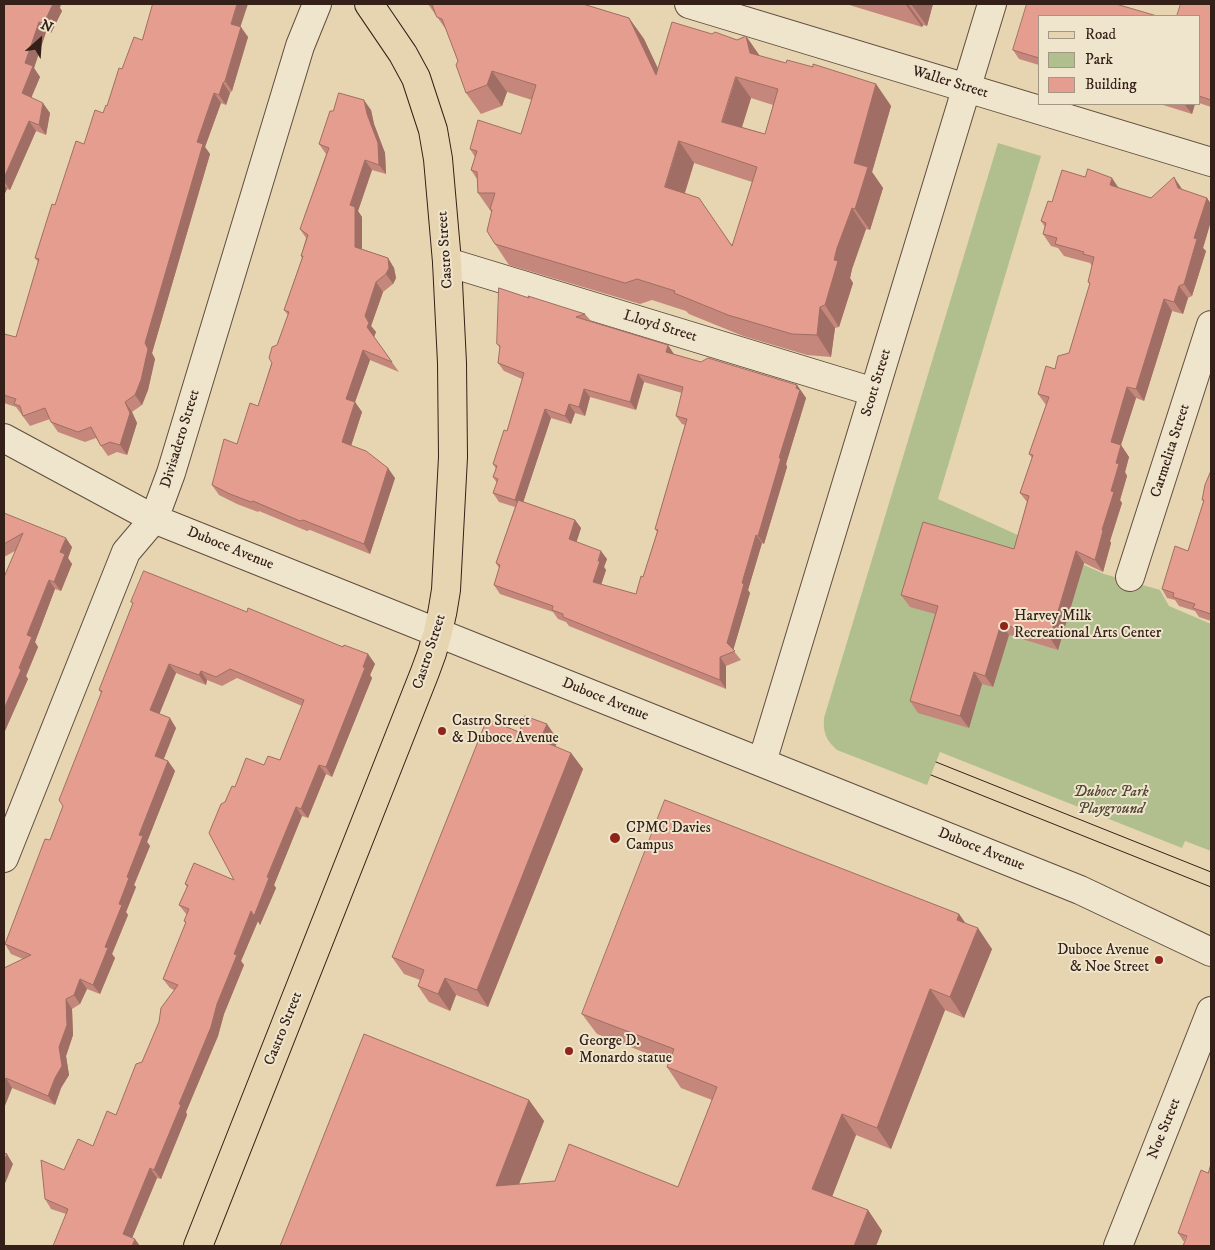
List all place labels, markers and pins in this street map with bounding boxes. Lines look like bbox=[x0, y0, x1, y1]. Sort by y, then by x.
place label: Harvey Milk Recreational Arts Center bbox=[1014, 608, 1161, 643]
marker: Harvey Milk Recreational Arts Center bbox=[998, 620, 1010, 632]
place label: Castro Street & Duboce Avenue bbox=[452, 713, 559, 748]
marker: Castro Street & Duboce Avenue bbox=[436, 725, 448, 737]
place label: CPMC Davies Campus bbox=[626, 820, 711, 855]
marker: CPMC Davies Campus bbox=[608, 831, 622, 845]
place label: Duboce Avenue & Noe Street bbox=[1057, 942, 1149, 977]
marker: Duboce Avenue & Noe Street bbox=[1153, 954, 1165, 966]
place label: George D. Monardo statue bbox=[579, 1033, 672, 1068]
marker: George D. Monardo statue bbox=[563, 1045, 575, 1057]

